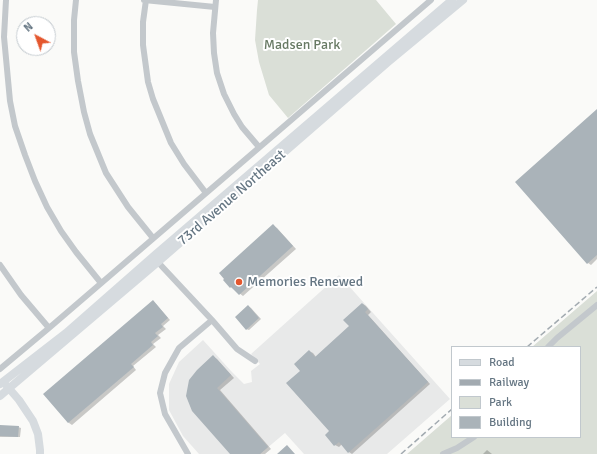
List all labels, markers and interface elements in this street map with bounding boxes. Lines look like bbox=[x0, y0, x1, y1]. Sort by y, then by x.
north arrow bbox=[16, 16, 56, 56]
text: N bbox=[21, 20, 36, 35]
park label: Madsen Park bbox=[264, 37, 340, 53]
street label: 73rd Avenue Northeast bbox=[175, 147, 289, 249]
place label: Memories Renewed bbox=[247, 274, 363, 290]
marker: Memories Renewed bbox=[234, 277, 244, 287]
legend bbox=[451, 346, 581, 438]
text: Road bbox=[489, 355, 515, 370]
text: Railway bbox=[489, 375, 529, 390]
text: Park bbox=[489, 395, 512, 410]
text: Building bbox=[489, 415, 532, 430]

